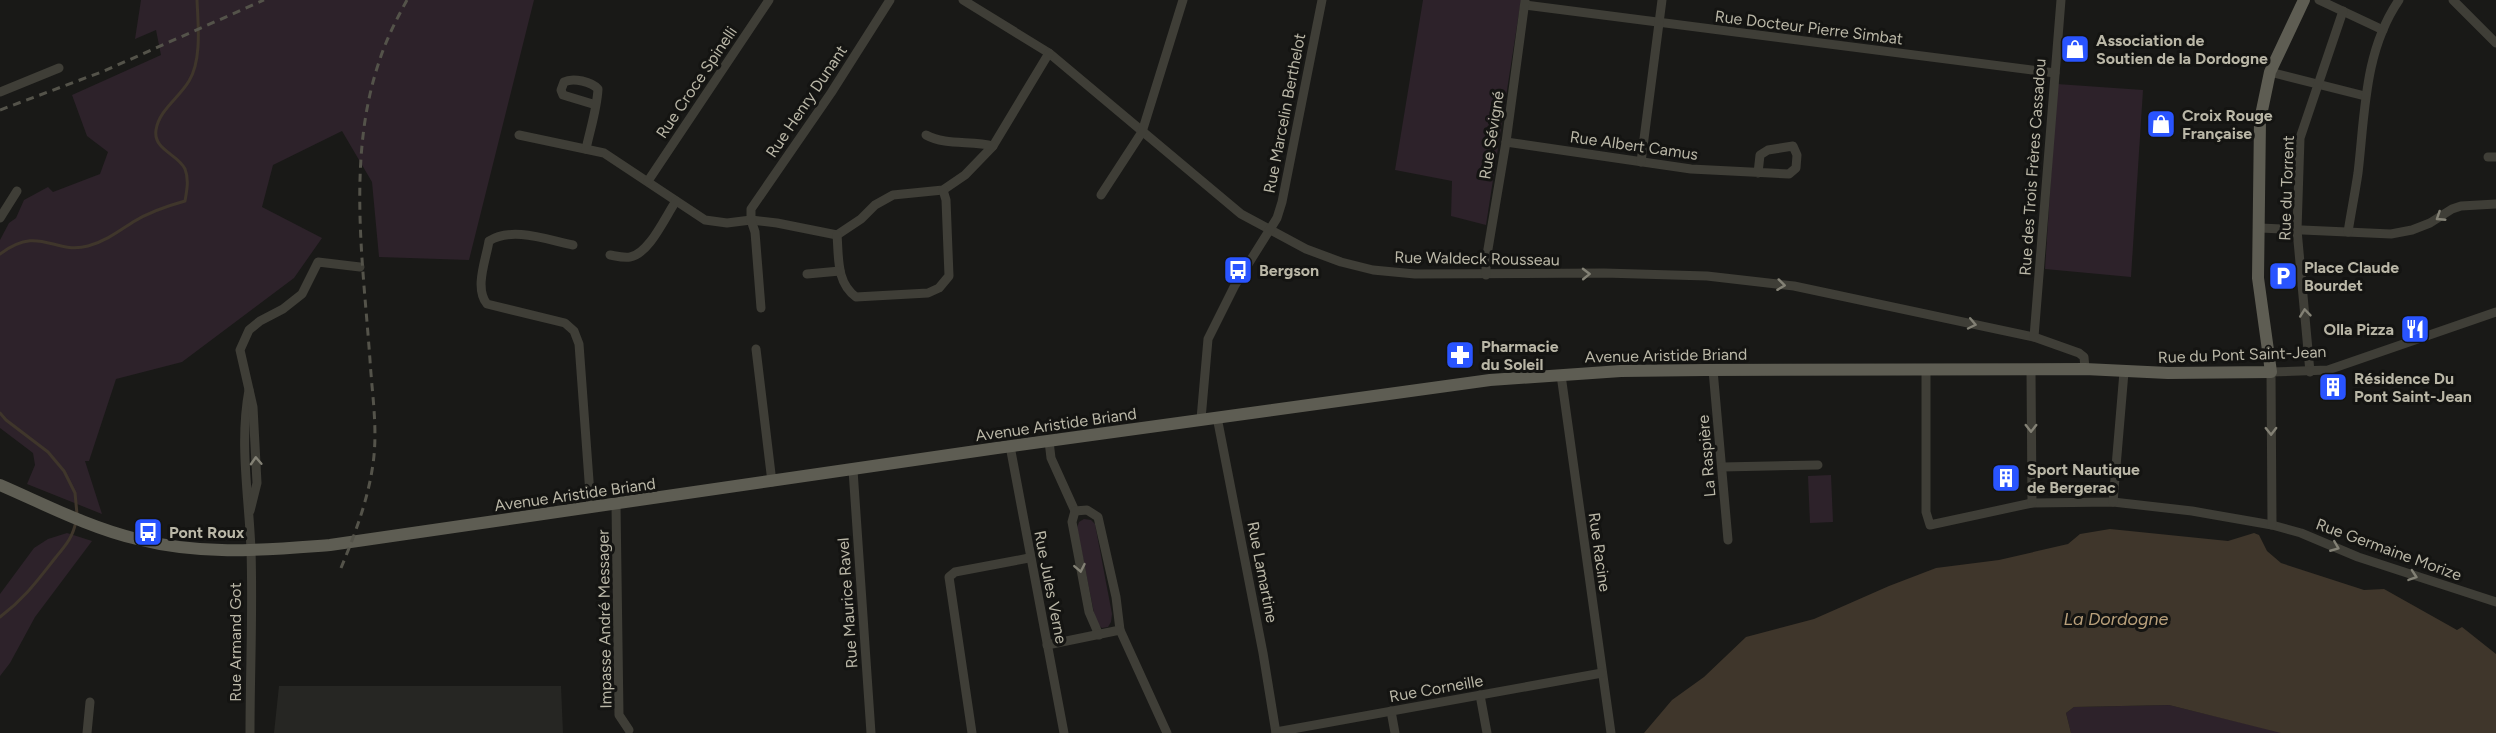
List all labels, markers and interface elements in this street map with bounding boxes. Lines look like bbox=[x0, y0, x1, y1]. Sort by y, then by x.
street label: Rue Docteur Pierre Simbat bbox=[1714, 7, 1904, 48]
street label: Rue Croce Spinelli bbox=[652, 23, 741, 142]
street label: Rue Marcelin Berthelot bbox=[1260, 31, 1309, 195]
place label: Association de Soutien de la Dordogne bbox=[2096, 31, 2268, 68]
shop icon: Association de Soutien de la Dordogne bbox=[2059, 33, 2091, 65]
street label: Rue Henry Dunant bbox=[762, 42, 851, 161]
street label: Rue des Trois Frères Cassadou bbox=[2015, 58, 2050, 276]
street label: Rue Sévigné bbox=[1475, 89, 1508, 181]
place label: Croix Rouge Française bbox=[2182, 106, 2273, 143]
shop icon: Croix Rouge Française bbox=[2145, 108, 2177, 140]
street label: Rue Albert Camus bbox=[1569, 127, 1699, 164]
street label: Rue du Torrent bbox=[2275, 135, 2298, 241]
one-way arrow bbox=[2436, 209, 2447, 220]
street label: Rue Waldeck Rousseau bbox=[1394, 248, 1560, 269]
bus stop icon: Bergson bbox=[1222, 254, 1254, 286]
place label: Place Claude Bourdet bbox=[2304, 258, 2399, 295]
parking icon: Place Claude Bourdet bbox=[2267, 260, 2299, 292]
place label: Bergson bbox=[1259, 261, 1319, 280]
one-way arrow bbox=[1582, 267, 1591, 280]
one-way arrow bbox=[1776, 278, 1785, 290]
one-way arrow bbox=[2299, 309, 2312, 318]
restaurant icon: Olla Pizza bbox=[2399, 313, 2431, 345]
one-way arrow bbox=[1966, 317, 1976, 330]
place label: Olla Pizza bbox=[2324, 320, 2394, 339]
place label: Pharmacie du Soleil bbox=[1481, 337, 1559, 374]
pharmacy icon: Pharmacie du Soleil bbox=[1444, 339, 1476, 371]
street label: Rue du Pont Saint-Jean bbox=[2157, 342, 2327, 367]
street label: Avenue Aristide Briand bbox=[1585, 345, 1747, 366]
place label: Résidence Du Pont Saint-Jean bbox=[2354, 369, 2472, 406]
building icon: Résidence Du Pont Saint-Jean bbox=[2317, 371, 2349, 403]
street label: Avenue Aristide Briand bbox=[974, 404, 1138, 445]
street label: La Raspière bbox=[1693, 414, 1720, 498]
one-way arrow bbox=[2025, 424, 2037, 433]
one-way arrow bbox=[2265, 426, 2277, 435]
one-way arrow bbox=[249, 457, 262, 466]
place label: Sport Nautique de Bergerac bbox=[2027, 460, 2140, 497]
building icon: Sport Nautique de Bergerac bbox=[1990, 462, 2022, 494]
street label: Avenue Aristide Briand bbox=[493, 474, 657, 515]
street label: Rue Racine bbox=[1585, 511, 1615, 593]
street label: Rue Germaine Morize bbox=[2313, 514, 2464, 585]
bus stop icon: Pont Roux bbox=[132, 516, 164, 548]
street label: Rue Lamartine bbox=[1243, 520, 1282, 625]
place label: Pont Roux bbox=[169, 523, 245, 542]
street label: Impasse André Messager bbox=[593, 529, 616, 709]
street label: Rue Jules Verne bbox=[1030, 529, 1071, 645]
street label: Rue Maurice Ravel bbox=[833, 537, 862, 669]
one-way arrow bbox=[2329, 540, 2340, 552]
one-way arrow bbox=[1073, 563, 1086, 573]
one-way arrow bbox=[2407, 568, 2418, 581]
street label: Rue Armand Got bbox=[226, 582, 245, 702]
water label: La Dordogne bbox=[2064, 608, 2169, 630]
street label: Rue Corneille bbox=[1388, 671, 1485, 706]

